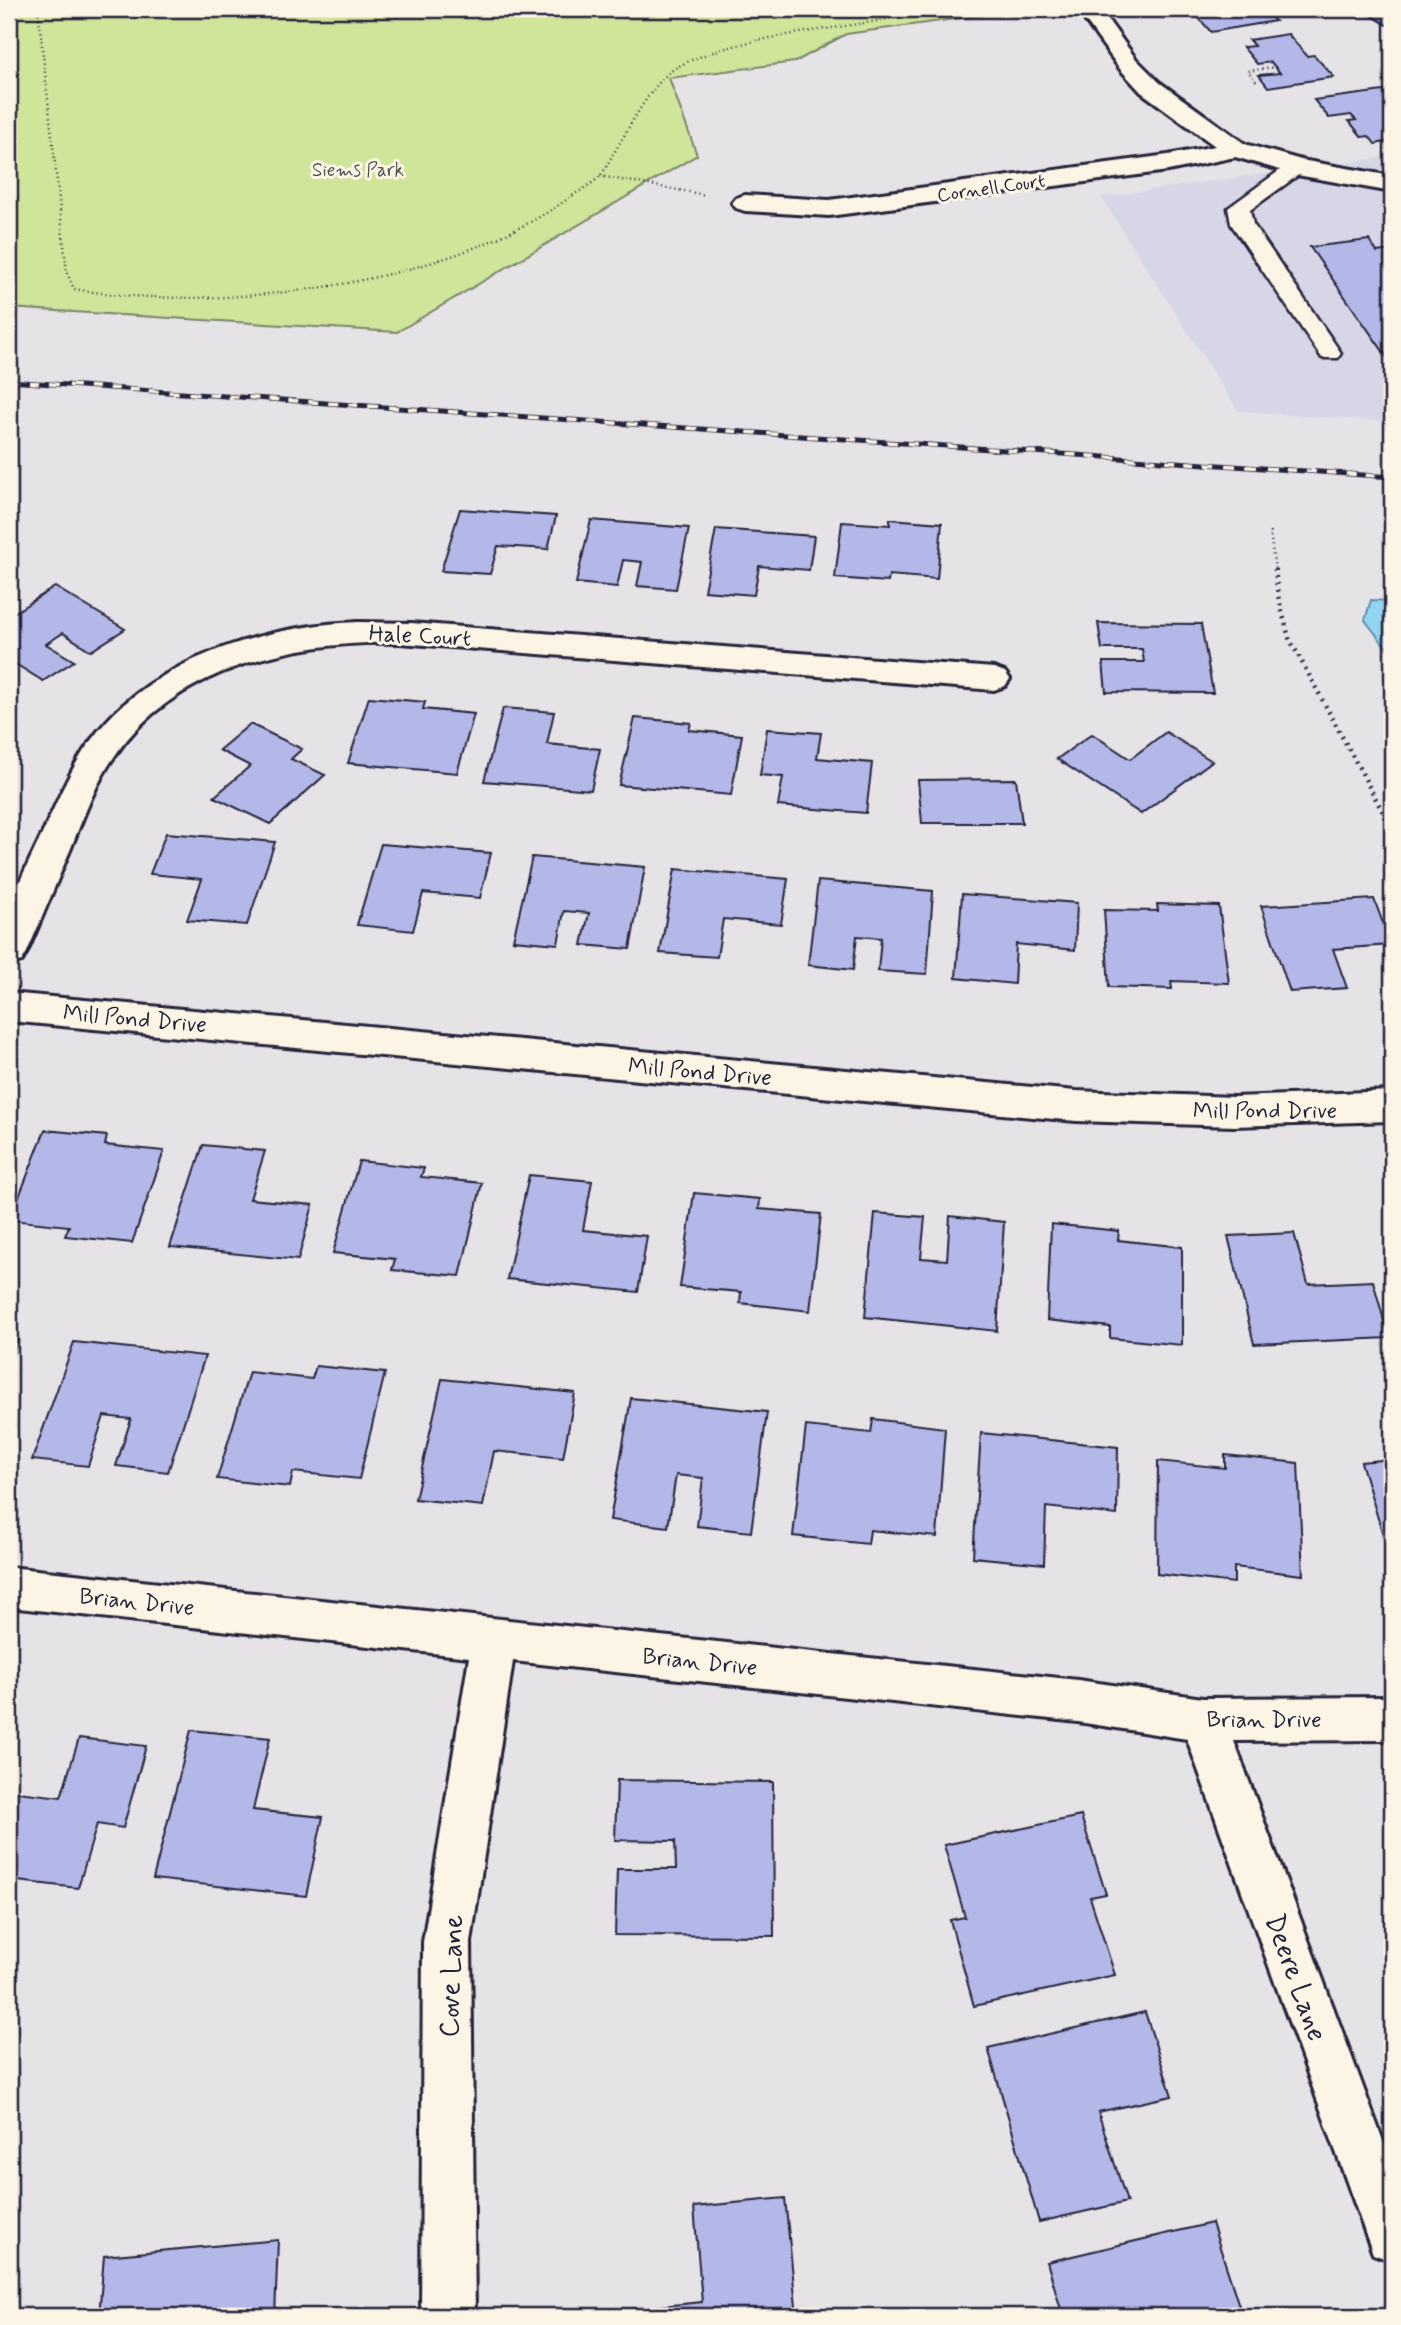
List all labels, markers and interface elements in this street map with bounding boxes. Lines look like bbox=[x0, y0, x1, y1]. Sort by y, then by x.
park label: Siems Park bbox=[312, 158, 404, 183]
street label: Cornell Court bbox=[936, 169, 1047, 208]
street label: Hale Court bbox=[368, 619, 472, 655]
street label: Mill Pond Drive bbox=[62, 999, 208, 1041]
street label: Mill Pond Drive bbox=[627, 1052, 773, 1094]
street label: Mill Pond Drive bbox=[1193, 1097, 1337, 1127]
street label: Brian Drive bbox=[78, 1582, 196, 1624]
street label: Brian Drive bbox=[641, 1642, 759, 1684]
street label: Brian Drive bbox=[1206, 1706, 1322, 1736]
street label: Deere Lane bbox=[1255, 1909, 1335, 2047]
street label: Cove Lane bbox=[432, 1914, 473, 2038]

